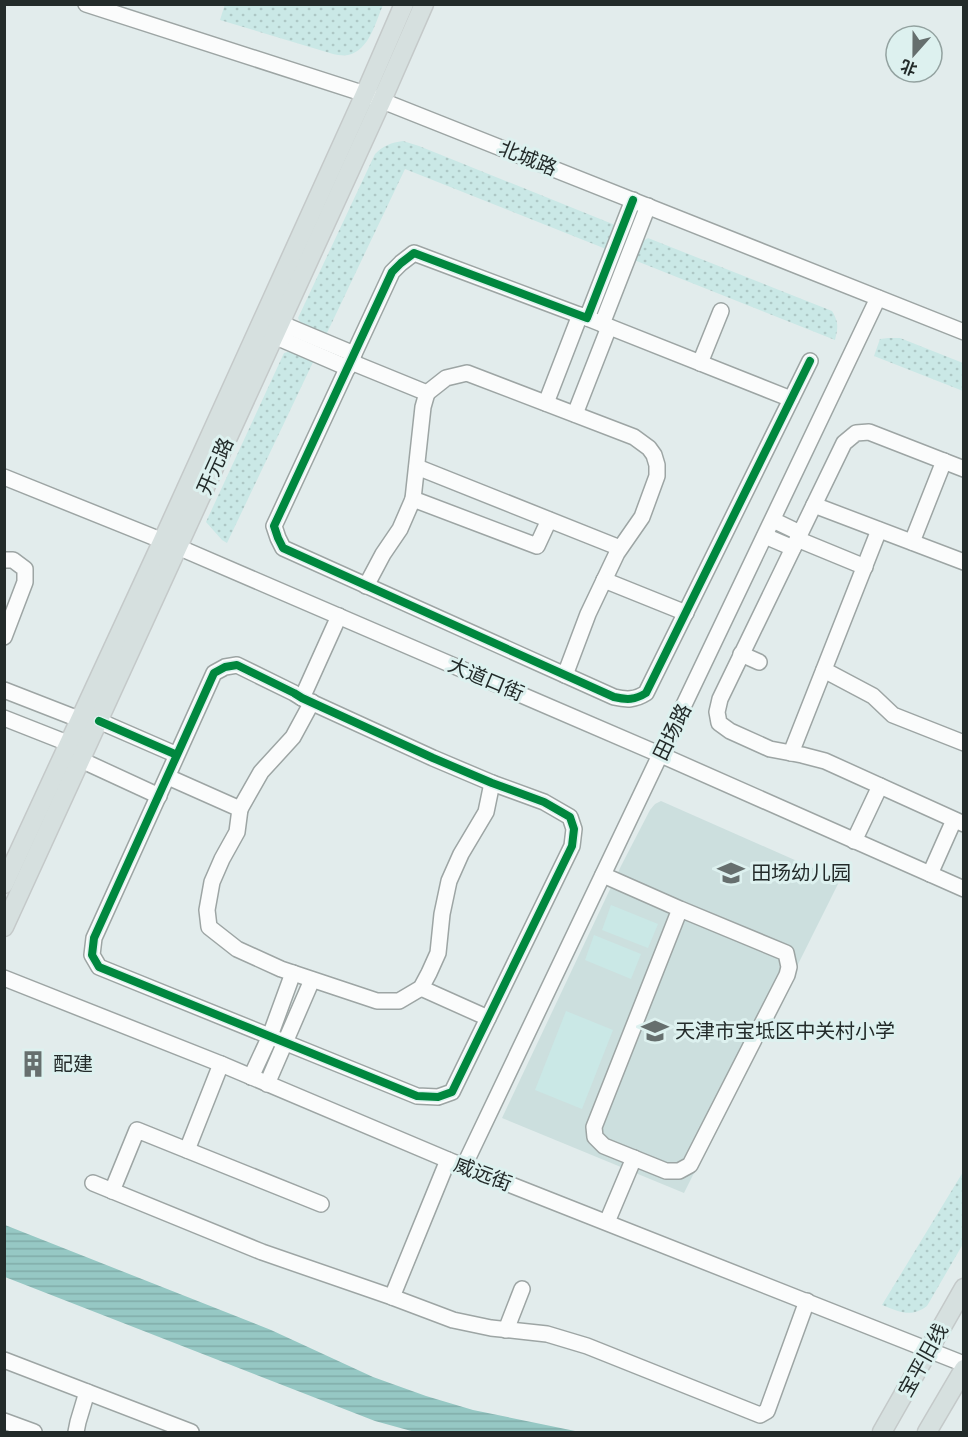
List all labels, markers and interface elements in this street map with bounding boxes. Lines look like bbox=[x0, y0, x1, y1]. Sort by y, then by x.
north arrow bbox=[884, 24, 944, 84]
text: 北 bbox=[898, 55, 920, 80]
street label: 北城路 bbox=[495, 135, 561, 181]
street label: 开元路 bbox=[191, 433, 239, 499]
street label: 大道口街 bbox=[444, 651, 528, 707]
street label: 田场路 bbox=[647, 699, 697, 765]
school or university icon: 田场幼儿园 bbox=[716, 858, 746, 888]
place label: 田场幼儿园 bbox=[751, 860, 851, 886]
school or university icon: 天津市宝坻区中关村小学 bbox=[640, 1016, 670, 1046]
place label: 天津市宝坻区中关村小学 bbox=[675, 1018, 895, 1044]
building icon: 配建 bbox=[18, 1049, 48, 1079]
place label: 配建 bbox=[53, 1051, 93, 1077]
street label: 威远街 bbox=[450, 1151, 516, 1197]
street label: 宝平旧线 bbox=[892, 1319, 954, 1401]

